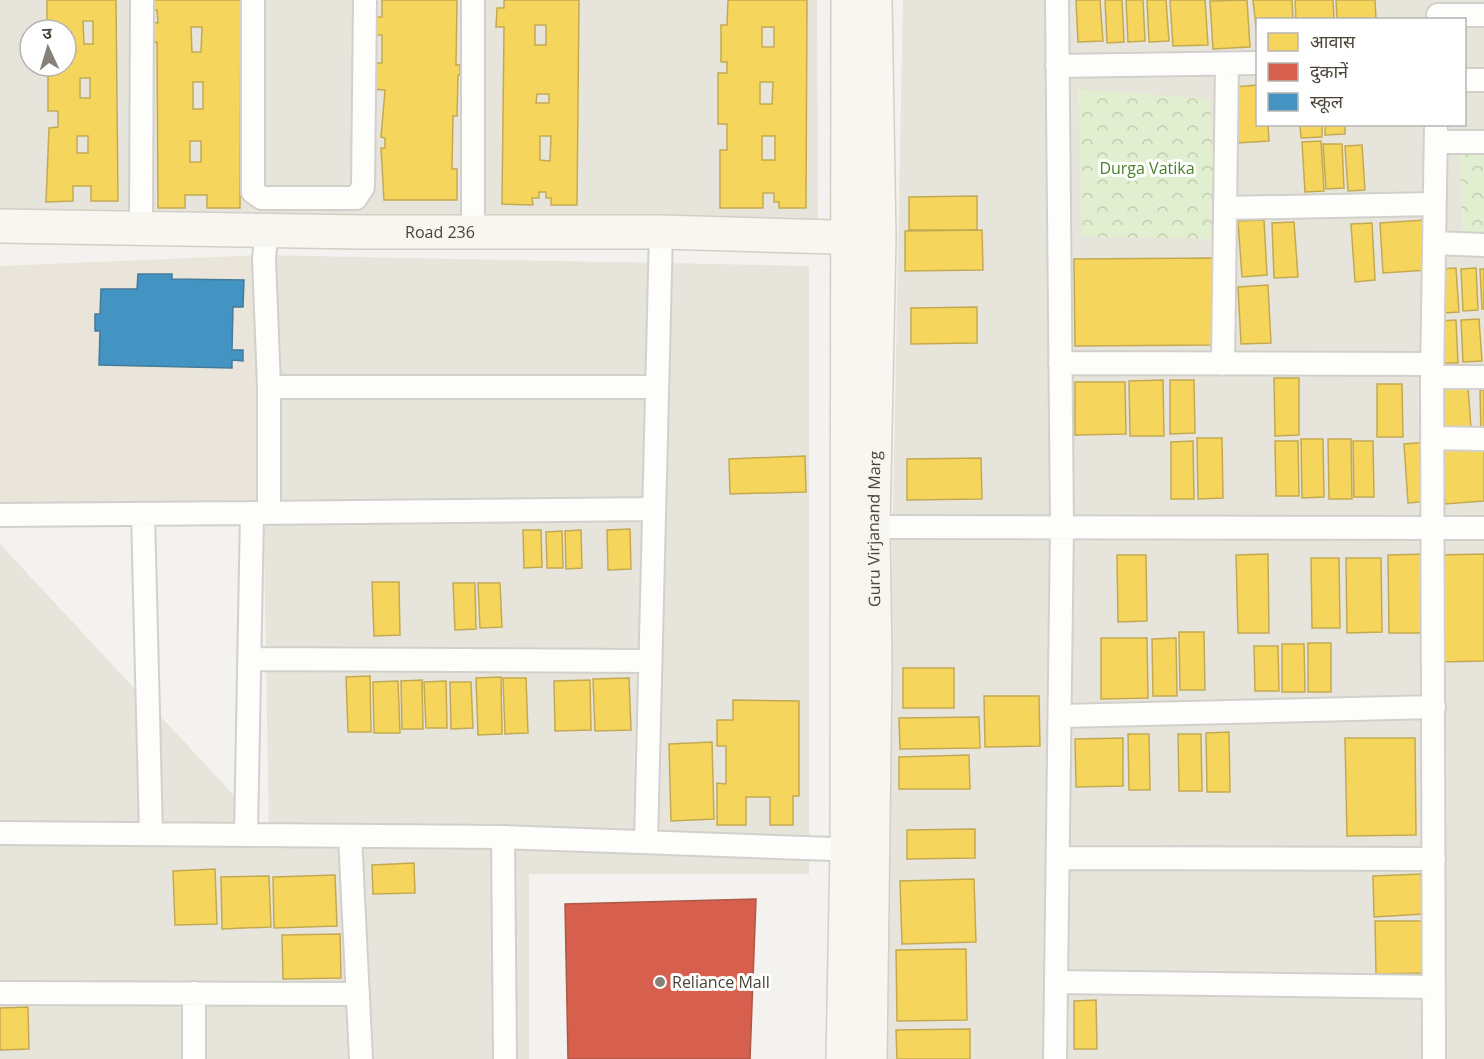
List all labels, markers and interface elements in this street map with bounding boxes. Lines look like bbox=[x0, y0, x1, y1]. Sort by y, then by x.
north arrow bbox=[18, 18, 78, 78]
legend bbox=[1256, 18, 1466, 126]
text: उ bbox=[42, 22, 53, 44]
text: आवास bbox=[1310, 29, 1356, 53]
text: दुकानें bbox=[1310, 59, 1349, 84]
text: स्कूल bbox=[1310, 89, 1344, 114]
park label: Durga Vatika bbox=[1099, 157, 1195, 179]
street label: Road 236 bbox=[405, 221, 475, 243]
street label: Guru Virjanand Marg bbox=[862, 451, 886, 607]
place label: Reliance Mall bbox=[672, 971, 770, 993]
marker: Reliance Mall bbox=[653, 975, 667, 989]

